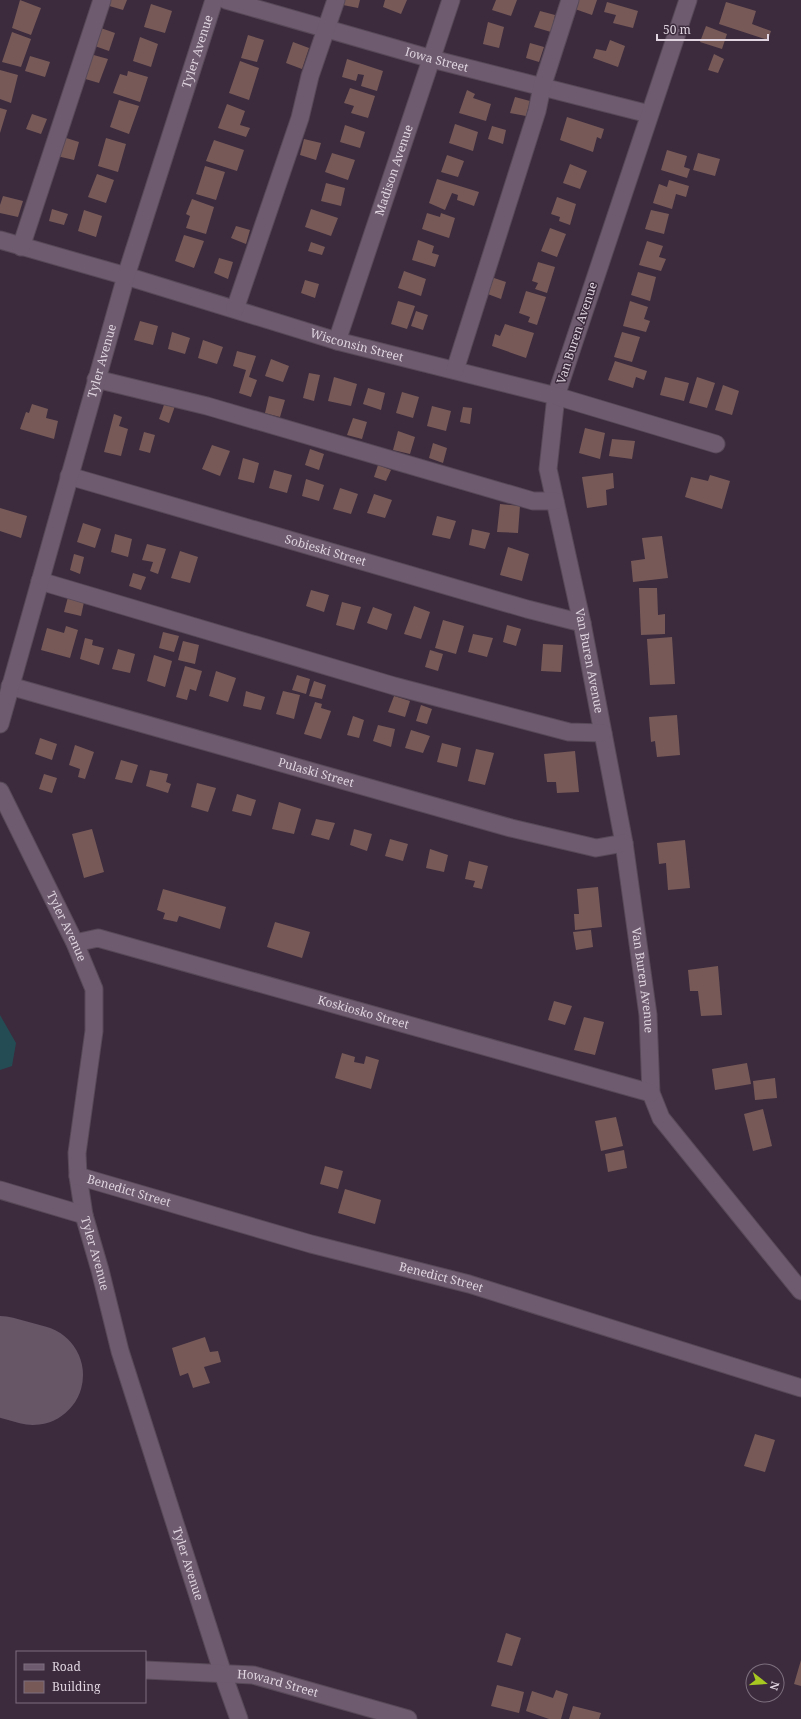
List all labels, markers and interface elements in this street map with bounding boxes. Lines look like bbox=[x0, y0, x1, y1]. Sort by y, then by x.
street label: Tyler Avenue bbox=[177, 13, 217, 90]
scale bar bbox=[657, 16, 768, 42]
text: 50 m bbox=[663, 21, 691, 38]
street label: Iowa Street bbox=[403, 43, 470, 76]
street label: Madison Avenue bbox=[370, 122, 417, 218]
street label: Van Buren Avenue bbox=[552, 280, 601, 386]
street label: Tyler Avenue bbox=[83, 322, 120, 400]
street label: Wisconsin Street bbox=[308, 324, 405, 365]
street label: Sobieski Street bbox=[283, 530, 368, 570]
street label: Van Buren Avenue bbox=[571, 607, 608, 715]
street label: Pulaski Street bbox=[276, 753, 356, 791]
street label: Tyler Avenue bbox=[43, 888, 91, 964]
street label: Van Buren Avenue bbox=[628, 926, 658, 1033]
street label: Koskiosko Street bbox=[316, 991, 411, 1033]
street label: Benedict Street bbox=[85, 1170, 173, 1211]
street label: Tyler Avenue bbox=[77, 1214, 114, 1292]
street label: Benedict Street bbox=[397, 1258, 486, 1296]
street label: Tyler Avenue bbox=[169, 1525, 208, 1602]
legend bbox=[16, 1651, 146, 1703]
text: Road bbox=[52, 1658, 82, 1675]
north arrow bbox=[745, 1663, 785, 1703]
street label: Howard Street bbox=[237, 1665, 320, 1701]
text: Building bbox=[52, 1678, 101, 1695]
text: N bbox=[767, 1680, 783, 1693]

